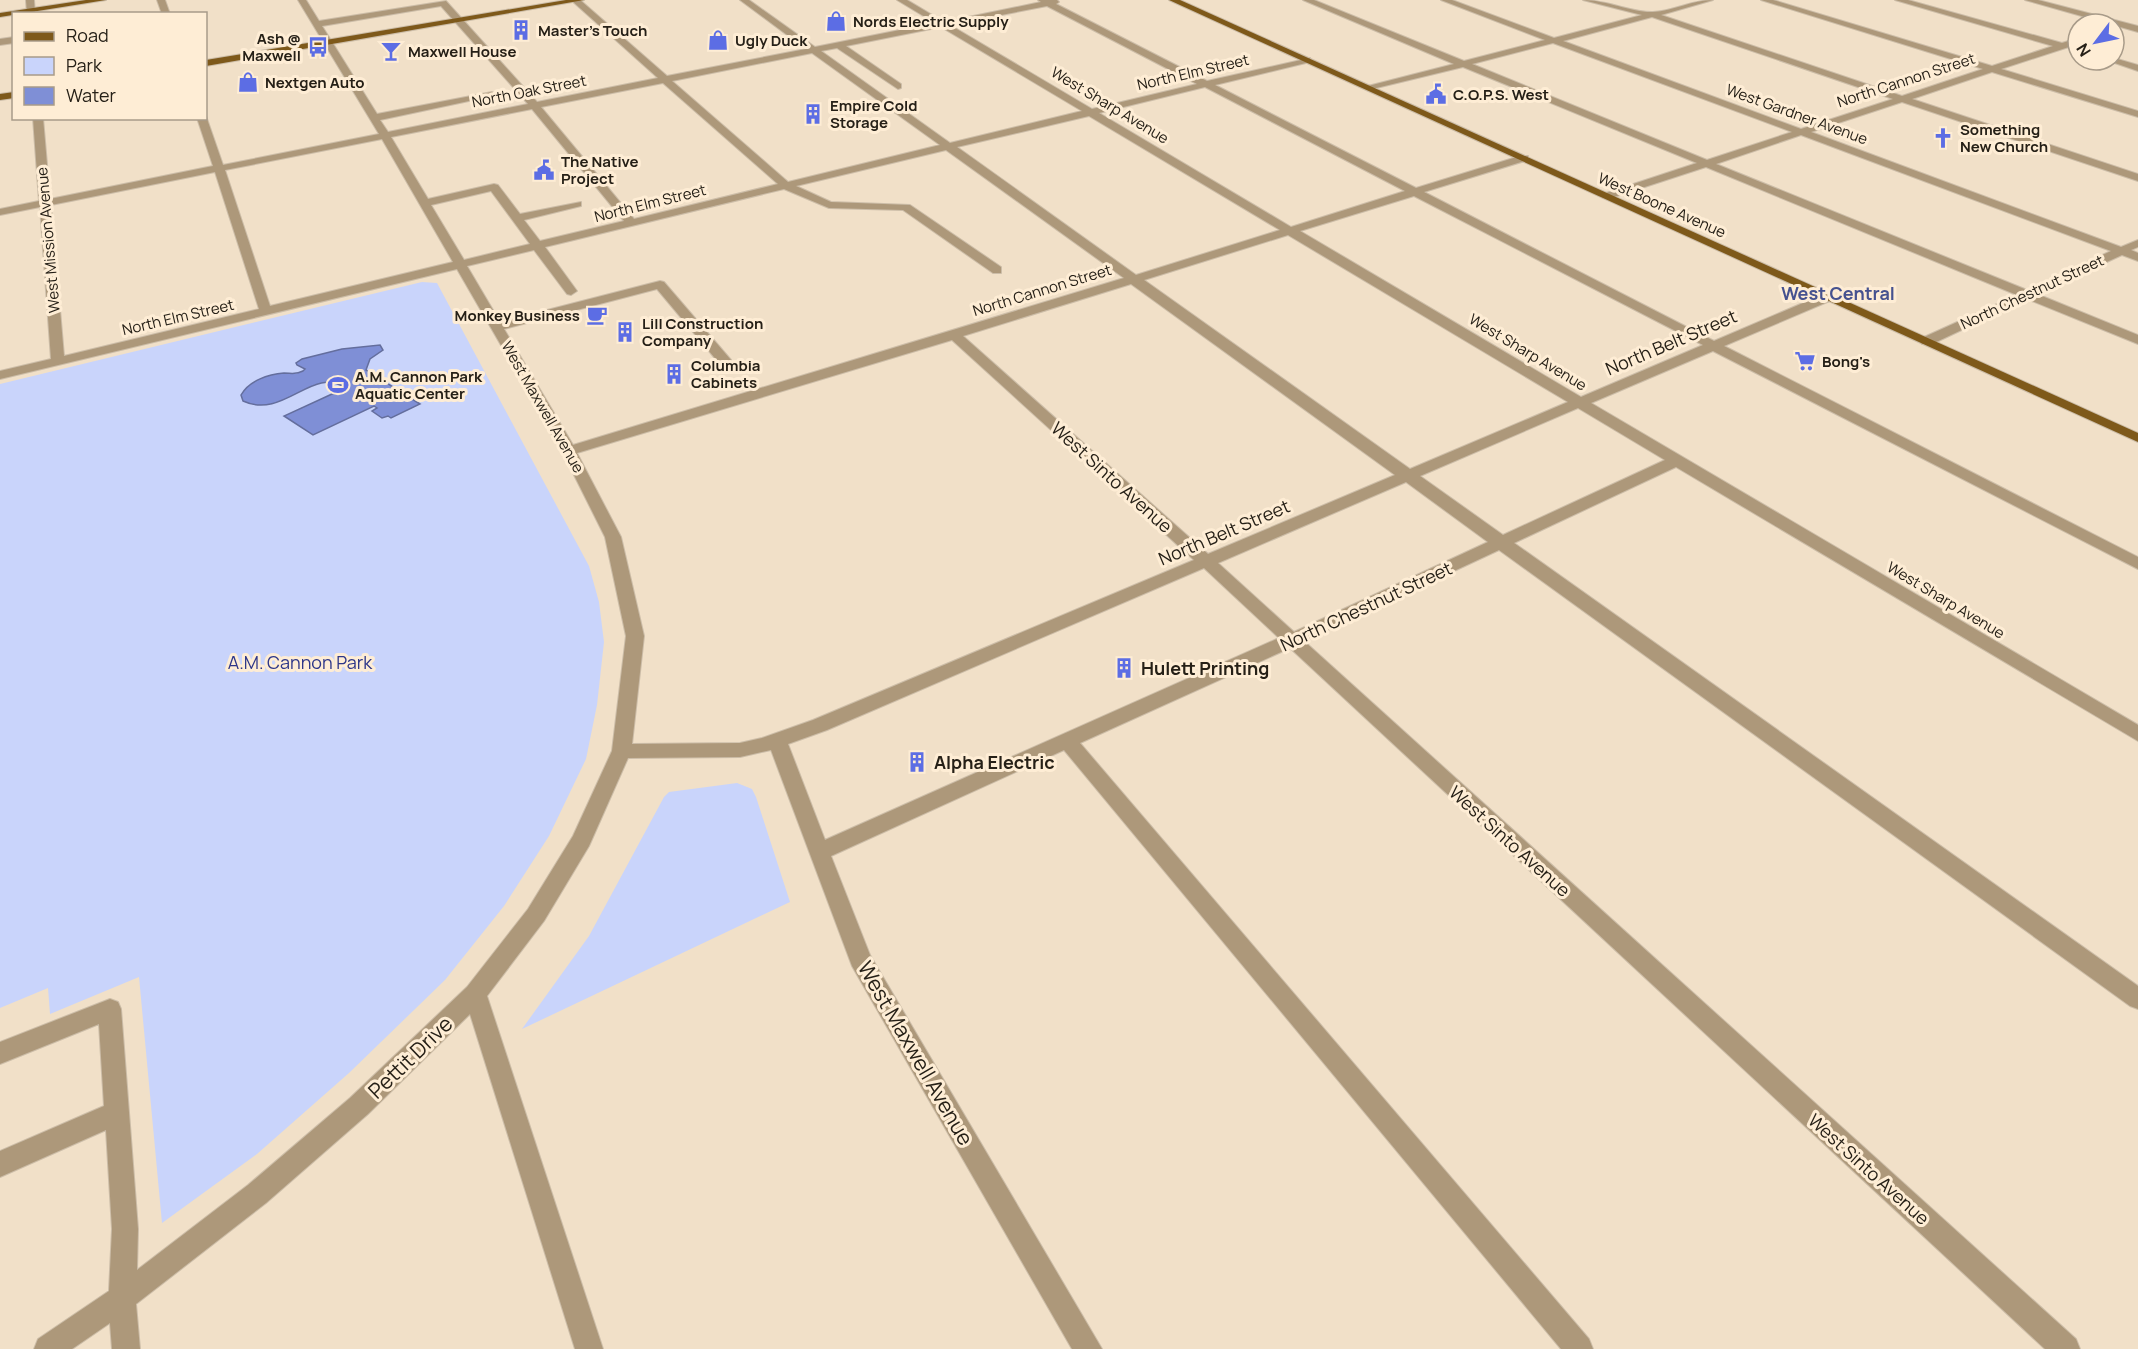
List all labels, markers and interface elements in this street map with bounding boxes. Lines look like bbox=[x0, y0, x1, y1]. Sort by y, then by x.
shop icon: Nords Electric Supply bbox=[824, 9, 848, 33]
place label: Nords Electric Supply bbox=[853, 11, 1009, 32]
legend bbox=[12, 12, 207, 120]
north arrow bbox=[2066, 12, 2126, 72]
building icon: Master's Touch bbox=[509, 18, 533, 42]
place label: Master's Touch bbox=[538, 20, 647, 41]
text: Road bbox=[66, 23, 109, 47]
place label: Ash @ Maxwell bbox=[242, 28, 301, 66]
shop icon: Ugly Duck bbox=[706, 28, 730, 52]
place label: Ugly Duck bbox=[735, 30, 808, 51]
bus stop icon: Ash @ Maxwell bbox=[306, 35, 330, 59]
bar icon: Maxwell House bbox=[379, 39, 403, 63]
text: N bbox=[2071, 39, 2096, 61]
place label: Maxwell House bbox=[408, 41, 516, 62]
street label: North Cannon Street bbox=[1834, 48, 1978, 112]
street label: North Elm Street bbox=[1135, 49, 1251, 95]
text: Park bbox=[66, 53, 103, 77]
street label: West Sharp Avenue bbox=[1047, 62, 1173, 149]
shop icon: Nextgen Auto bbox=[236, 70, 260, 94]
street label: North Oak Street bbox=[470, 70, 588, 112]
place label: Nextgen Auto bbox=[265, 72, 365, 93]
street label: West Gardner Avenue bbox=[1723, 79, 1871, 149]
public building icon: C.O.P.S. West bbox=[1424, 82, 1448, 106]
text: Water bbox=[66, 83, 116, 107]
place label: C.O.P.S. West bbox=[1453, 84, 1549, 105]
place label: Empire Cold Storage bbox=[830, 95, 917, 133]
building icon: Empire Cold Storage bbox=[801, 102, 825, 126]
place label: Something New Church bbox=[1960, 119, 2048, 157]
church icon: Something New Church bbox=[1931, 126, 1955, 150]
place label: The Native Project bbox=[561, 151, 639, 189]
public building icon: The Native Project bbox=[532, 158, 556, 182]
street label: West Mission Avenue bbox=[31, 166, 65, 314]
street label: West Boone Avenue bbox=[1595, 167, 1729, 243]
street label: North Elm Street bbox=[592, 179, 708, 227]
street label: North Chestnut Street bbox=[1957, 250, 2107, 334]
street label: North Cannon Street bbox=[970, 259, 1114, 321]
district label: West Central bbox=[1781, 281, 1895, 305]
street label: North Elm Street bbox=[120, 294, 236, 340]
cafe icon: Monkey Business bbox=[585, 303, 609, 327]
street label: North Belt Street bbox=[1602, 304, 1740, 380]
place label: Monkey Business bbox=[455, 305, 580, 326]
street label: West Sharp Avenue bbox=[1465, 309, 1591, 396]
place label: Lill Construction Company bbox=[642, 313, 763, 351]
building icon: Lill Construction Company bbox=[613, 320, 637, 344]
street label: West Maxwell Avenue bbox=[497, 337, 589, 477]
supermarket icon: Bong's bbox=[1793, 349, 1817, 373]
place label: Bong's bbox=[1822, 351, 1870, 372]
place label: Columbia Cabinets bbox=[691, 355, 761, 393]
building icon: Columbia Cabinets bbox=[662, 362, 686, 386]
place label: A.M. Cannon Park Aquatic Center bbox=[355, 366, 483, 404]
sports icon: A.M. Cannon Park Aquatic Center bbox=[326, 373, 350, 397]
street label: West Sinto Avenue bbox=[1046, 416, 1178, 538]
street label: North Belt Street bbox=[1155, 494, 1293, 570]
street label: North Chestnut Street bbox=[1276, 556, 1456, 656]
street label: West Sharp Avenue bbox=[1883, 557, 2009, 644]
park label: A.M. Cannon Park bbox=[228, 650, 373, 674]
building icon: Hulett Printing bbox=[1112, 656, 1136, 680]
place label: Hulett Printing bbox=[1141, 656, 1269, 680]
building icon: Alpha Electric bbox=[905, 750, 929, 774]
place label: Alpha Electric bbox=[934, 750, 1055, 774]
street label: West Sinto Avenue bbox=[1444, 780, 1576, 902]
street label: West Maxwell Avenue bbox=[852, 956, 980, 1150]
street label: Pettit Drive bbox=[362, 1010, 458, 1104]
street label: West Sinto Avenue bbox=[1803, 1108, 1935, 1230]

